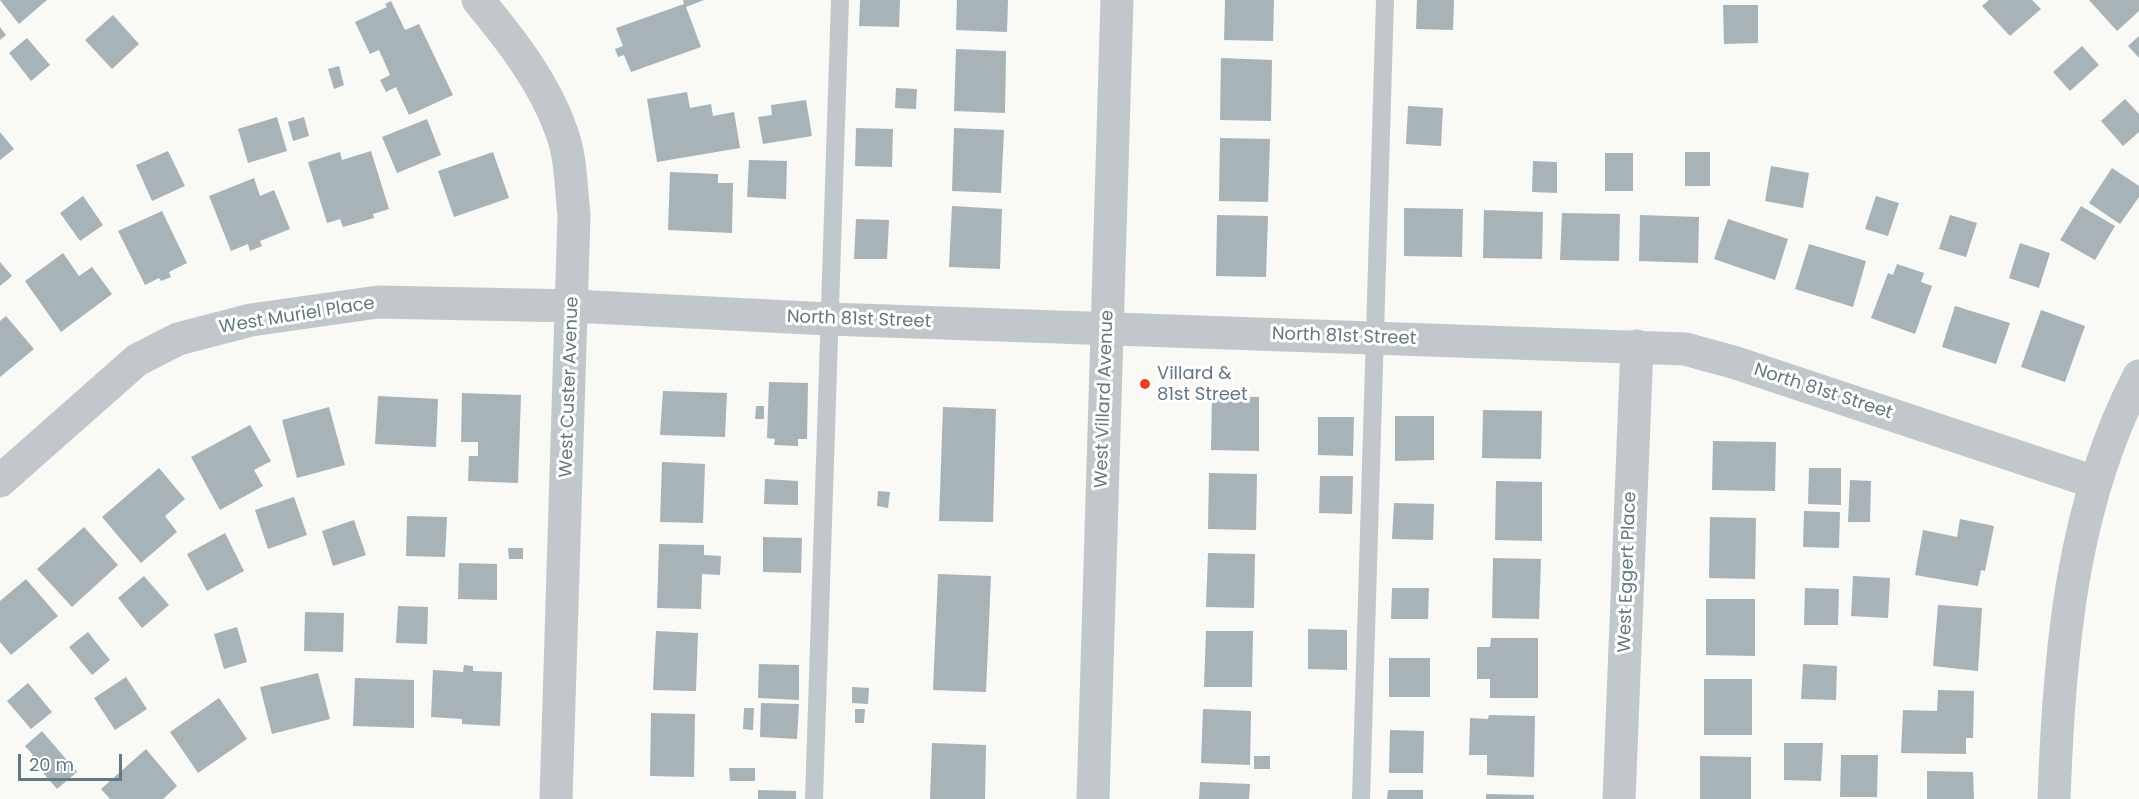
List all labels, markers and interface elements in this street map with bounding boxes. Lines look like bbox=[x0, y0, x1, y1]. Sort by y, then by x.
street label: West Muriel Place bbox=[218, 293, 376, 339]
street label: West Custer Avenue bbox=[556, 296, 584, 478]
street label: North 81st Street bbox=[786, 307, 932, 333]
street label: West Villard Avenue bbox=[1091, 309, 1119, 489]
street label: North 81st Street bbox=[1271, 324, 1417, 350]
street label: North 81st Street bbox=[1751, 359, 1895, 425]
place label: Villard & 81st Street bbox=[1157, 363, 1248, 406]
marker: Villard & 81st Street bbox=[1138, 377, 1152, 391]
street label: West Eggert Place bbox=[1614, 491, 1642, 653]
scale bar bbox=[21, 742, 124, 780]
text: 20 m bbox=[29, 752, 74, 777]

